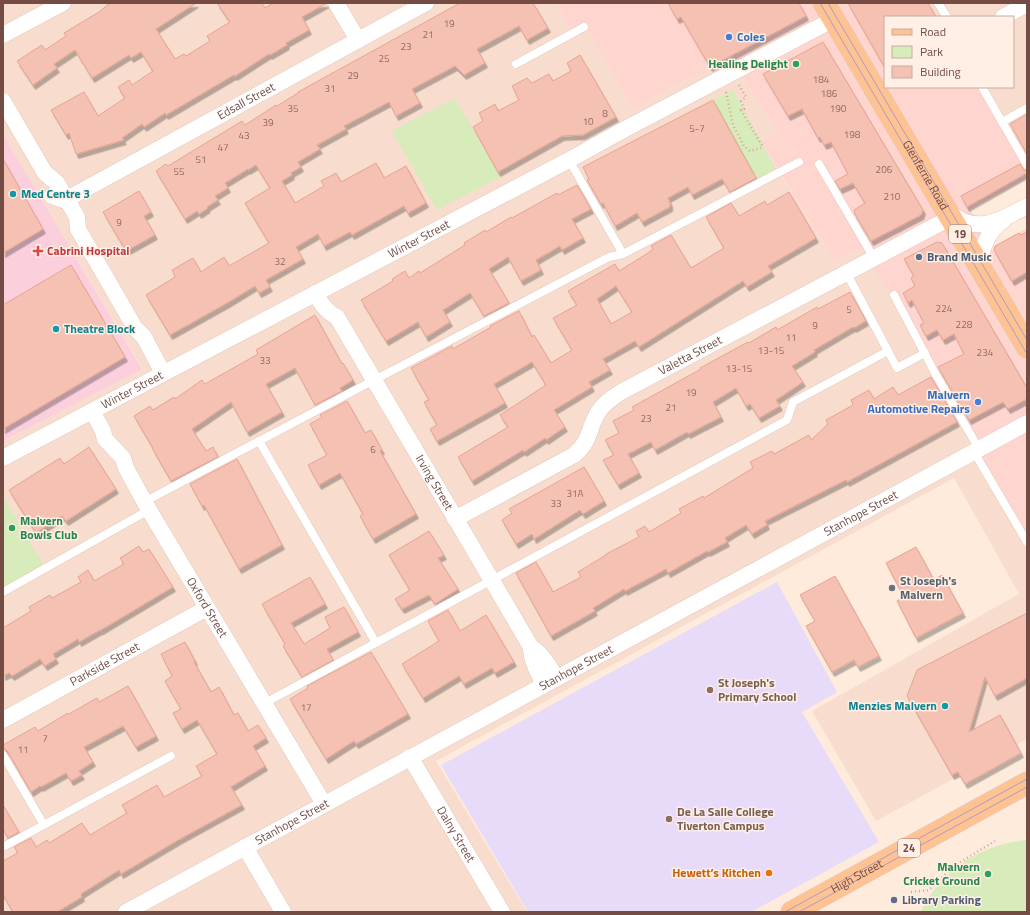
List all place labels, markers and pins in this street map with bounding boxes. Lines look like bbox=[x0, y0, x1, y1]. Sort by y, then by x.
place label: Coles bbox=[737, 27, 765, 46]
marker: Coles bbox=[724, 32, 734, 42]
place label: Healing Delight bbox=[708, 54, 789, 73]
marker: Healing Delight bbox=[791, 59, 801, 69]
place label: Med Centre 3 bbox=[21, 184, 90, 203]
marker: Med Centre 3 bbox=[8, 189, 18, 199]
place label: Cabrini Hospital bbox=[47, 241, 130, 260]
marker: Cabrini Hospital bbox=[32, 245, 44, 257]
place label: Brand Music bbox=[927, 247, 992, 266]
marker: Brand Music bbox=[914, 252, 924, 262]
place label: Theatre Block bbox=[64, 319, 136, 338]
marker: Theatre Block bbox=[51, 324, 61, 334]
place label: Malvern Automotive Repairs bbox=[867, 385, 970, 418]
marker: Malvern Automotive Repairs bbox=[973, 397, 983, 407]
place label: Malvern Bowls Club bbox=[20, 511, 78, 544]
marker: Malvern Bowls Club bbox=[7, 523, 17, 533]
place label: St Joseph's Malvern bbox=[900, 571, 957, 604]
marker: St Joseph's Malvern bbox=[887, 583, 897, 593]
place label: St Joseph's Primary School bbox=[718, 673, 796, 706]
marker: St Joseph's Primary School bbox=[705, 685, 715, 695]
place label: Menzies Malvern bbox=[848, 696, 937, 715]
marker: Menzies Malvern bbox=[940, 701, 950, 711]
place label: De La Salle College Tiverton Campus bbox=[677, 802, 774, 835]
marker: De La Salle College Tiverton Campus bbox=[664, 814, 674, 824]
place label: Malvern Cricket Ground bbox=[903, 857, 980, 890]
place label: Hewett’s Kitchen bbox=[672, 863, 761, 882]
marker: Hewett’s Kitchen bbox=[764, 868, 774, 878]
marker: Malvern Cricket Ground bbox=[983, 869, 993, 879]
place label: Library Parking bbox=[902, 890, 982, 909]
marker: Library Parking bbox=[889, 895, 899, 905]

